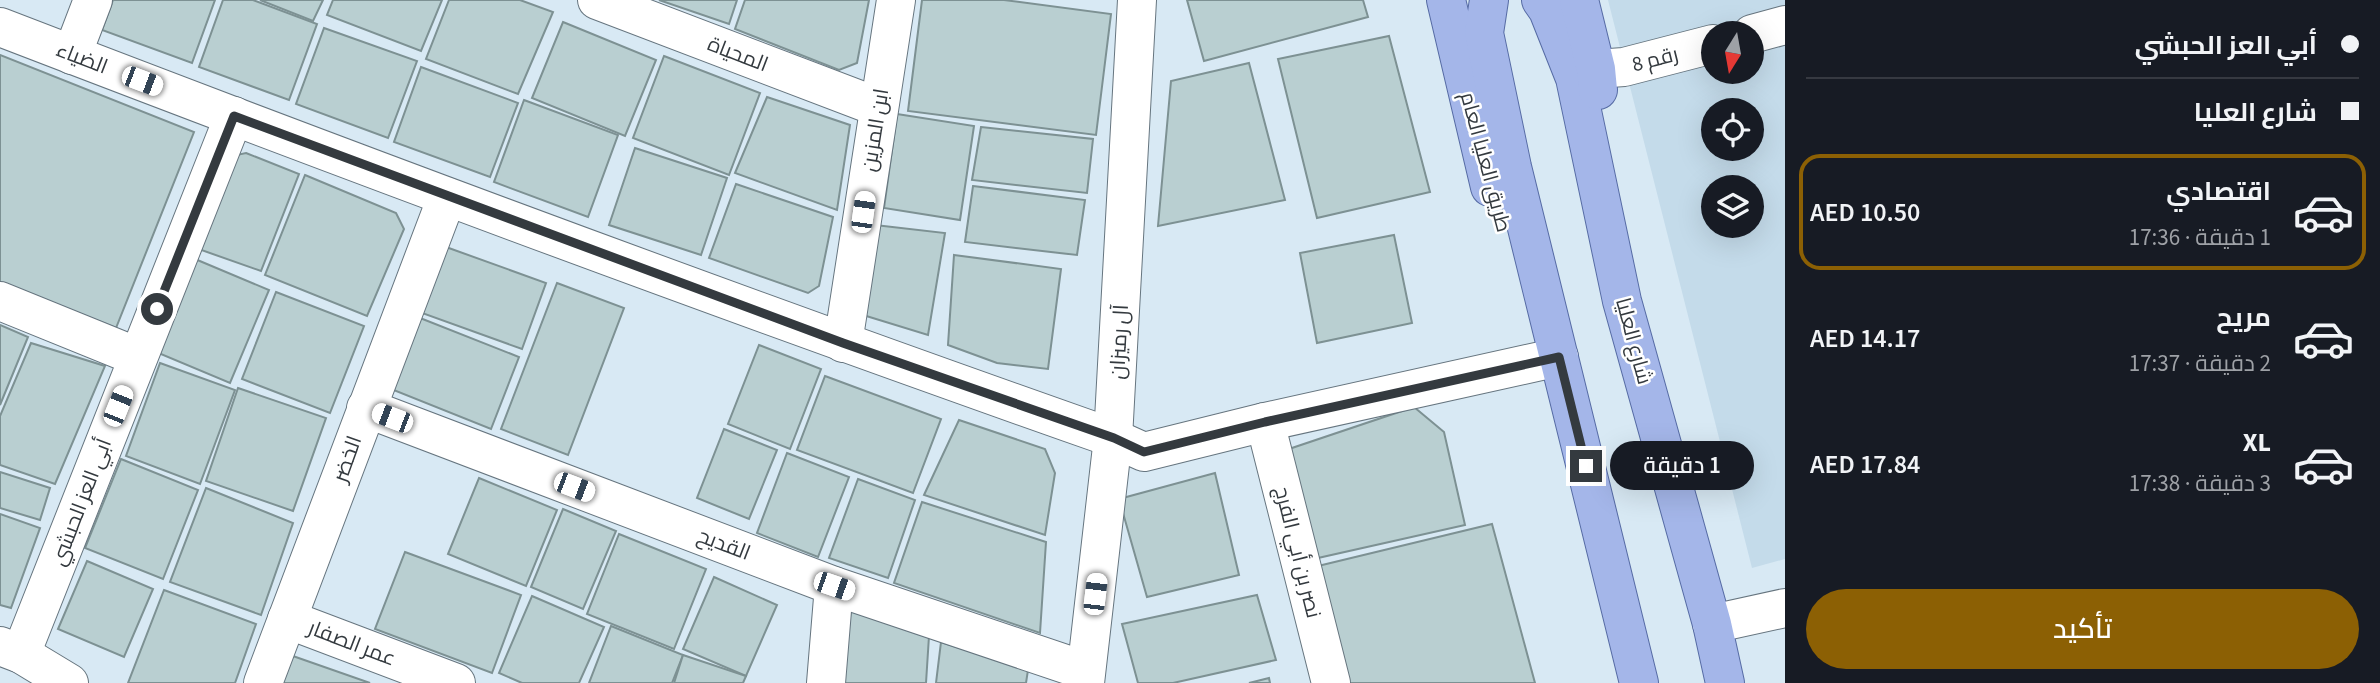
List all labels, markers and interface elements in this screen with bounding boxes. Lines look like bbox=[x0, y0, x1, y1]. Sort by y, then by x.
north arrow bbox=[1701, 21, 1764, 84]
map controls bbox=[1701, 21, 1764, 238]
text: أبي العز الحبشي bbox=[2135, 27, 2317, 64]
street label: المحياة bbox=[703, 29, 773, 79]
street label: الضياء bbox=[52, 34, 112, 82]
street label: رقم 8 bbox=[1629, 39, 1681, 79]
car bbox=[119, 64, 166, 98]
street label: ابن المزين bbox=[854, 86, 896, 174]
street label: طريق العليا العام bbox=[1453, 89, 1519, 235]
text: شارع العليا bbox=[2194, 94, 2317, 131]
button: locate bbox=[1701, 98, 1764, 161]
text: اقتصادي bbox=[2166, 173, 2271, 210]
button: layers bbox=[1701, 175, 1764, 238]
icon: car bbox=[2292, 181, 2355, 244]
car bbox=[850, 190, 877, 234]
text: AED 10.50 bbox=[1810, 194, 1920, 231]
text: 1 دقيقة · 17:36 bbox=[2129, 221, 2271, 254]
route start bbox=[141, 293, 173, 325]
street label: شارع العليا bbox=[1608, 294, 1660, 388]
text: مريح bbox=[2216, 299, 2271, 336]
street label: آل رميزان bbox=[1102, 303, 1136, 380]
icon: car bbox=[2292, 307, 2355, 370]
text: AED 14.17 bbox=[1810, 320, 1920, 357]
text: 2 دقيقة · 17:37 bbox=[2129, 347, 2271, 380]
car bbox=[101, 383, 136, 429]
car bbox=[369, 401, 416, 435]
text: XL bbox=[2243, 424, 2271, 461]
street label: الخضر bbox=[324, 432, 369, 487]
icon: car bbox=[2292, 433, 2355, 496]
street label: أبي العز الحبشي bbox=[43, 434, 120, 570]
callout: 1 دقيقة bbox=[1610, 442, 1754, 490]
text: AED 17.84 bbox=[1810, 446, 1920, 483]
text: 1 دقيقة bbox=[1643, 449, 1721, 482]
route end bbox=[1570, 450, 1602, 482]
text: 3 دقيقة · 17:38 bbox=[2129, 467, 2271, 500]
car bbox=[551, 470, 598, 504]
street label: نصر بن أبي الفرج bbox=[1266, 483, 1329, 621]
street label: القديح bbox=[693, 520, 755, 568]
car bbox=[811, 569, 858, 603]
car bbox=[1083, 572, 1108, 616]
button: تأكيد bbox=[1806, 589, 2359, 669]
street label: عمر الصفار bbox=[303, 612, 400, 673]

